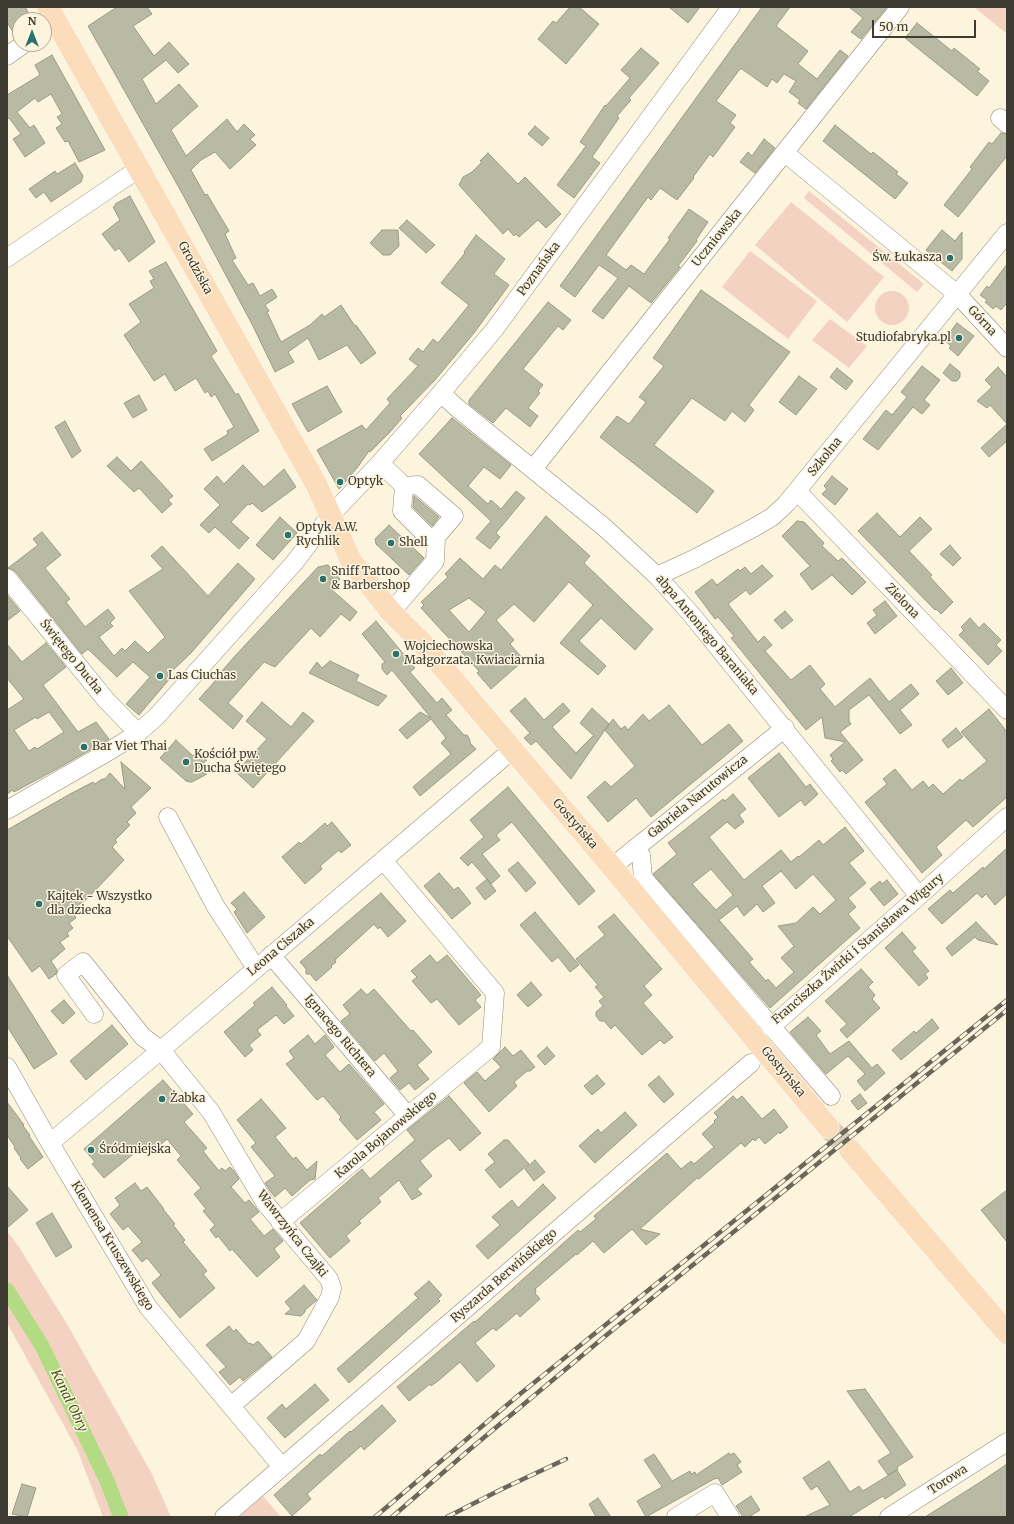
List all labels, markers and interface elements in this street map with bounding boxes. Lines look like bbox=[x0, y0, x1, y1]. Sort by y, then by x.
north arrow bbox=[12, 12, 52, 52]
scale bar bbox=[874, 12, 978, 38]
text: N bbox=[28, 14, 36, 28]
text: 50 m bbox=[879, 19, 908, 34]
street label: Uczniowska bbox=[689, 206, 745, 270]
street label: Grodziska bbox=[175, 239, 215, 297]
street label: Poznańska bbox=[515, 239, 563, 299]
place label: Św. Łukasza bbox=[872, 251, 942, 265]
marker: Św. Łukasza bbox=[945, 253, 955, 263]
street label: Górna bbox=[965, 303, 999, 339]
place label: Studiofabryka.pl bbox=[856, 331, 951, 345]
marker: Studiofabryka.pl bbox=[954, 333, 964, 343]
street label: Szkolna bbox=[805, 435, 845, 479]
place label: Optyk bbox=[348, 475, 383, 489]
marker: Optyk bbox=[335, 477, 345, 487]
place label: Optyk A.W. Rychlik bbox=[296, 521, 358, 549]
marker: Optyk A.W. Rychlik bbox=[283, 530, 293, 540]
place label: Shell bbox=[399, 536, 428, 550]
marker: Shell bbox=[386, 538, 396, 548]
place label: Sniff Tattoo & Barbershop bbox=[331, 565, 410, 593]
street label: abpa Antoniego Baraniaka bbox=[653, 572, 761, 698]
marker: Sniff Tattoo & Barbershop bbox=[318, 574, 328, 584]
street label: Zielona bbox=[882, 581, 922, 621]
street label: Świętego Ducha bbox=[36, 617, 106, 697]
place label: Wojciechowska Małgorzata. Kwiaciarnia bbox=[404, 640, 545, 668]
marker: Wojciechowska Małgorzata. Kwiaciarnia bbox=[391, 649, 401, 659]
place label: Las Ciuchas bbox=[168, 669, 236, 683]
marker: Las Ciuchas bbox=[155, 671, 165, 681]
place label: Bar Viet Thai bbox=[92, 740, 167, 754]
marker: Bar Viet Thai bbox=[79, 742, 89, 752]
place label: Kościół pw. Ducha Świętego bbox=[194, 748, 286, 776]
street label: Gabriela Narutowicza bbox=[645, 752, 751, 842]
marker: Kościół pw. Ducha Świętego bbox=[181, 757, 191, 767]
street label: Gostyńska bbox=[549, 796, 601, 852]
street label: Franciszka Żwirki i Stanisława Wigury bbox=[769, 871, 947, 1027]
place label: Kajtek - Wszystko dla dziecka bbox=[47, 890, 152, 918]
marker: Kajtek - Wszystko dla dziecka bbox=[34, 899, 44, 909]
street label: Leona Ciszaka bbox=[245, 915, 317, 979]
street label: Ignacego Richtera bbox=[301, 992, 379, 1080]
street label: Gostyńska bbox=[758, 1044, 808, 1100]
street label: Karola Bojanowskiego bbox=[332, 1088, 440, 1182]
place label: Żabka bbox=[170, 1092, 205, 1106]
marker: Żabka bbox=[157, 1094, 167, 1104]
place label: Śródmiejska bbox=[99, 1143, 171, 1157]
marker: Śródmiejska bbox=[86, 1145, 96, 1155]
street label: Klemensa Kruszewskiego bbox=[68, 1179, 156, 1313]
street label: Wawrzyńca Czajki bbox=[254, 1188, 330, 1280]
street label: Ryszarda Berwińskiego bbox=[448, 1226, 560, 1326]
water label: Kanał Obry bbox=[47, 1367, 91, 1435]
street label: Torowa bbox=[926, 1462, 970, 1498]

